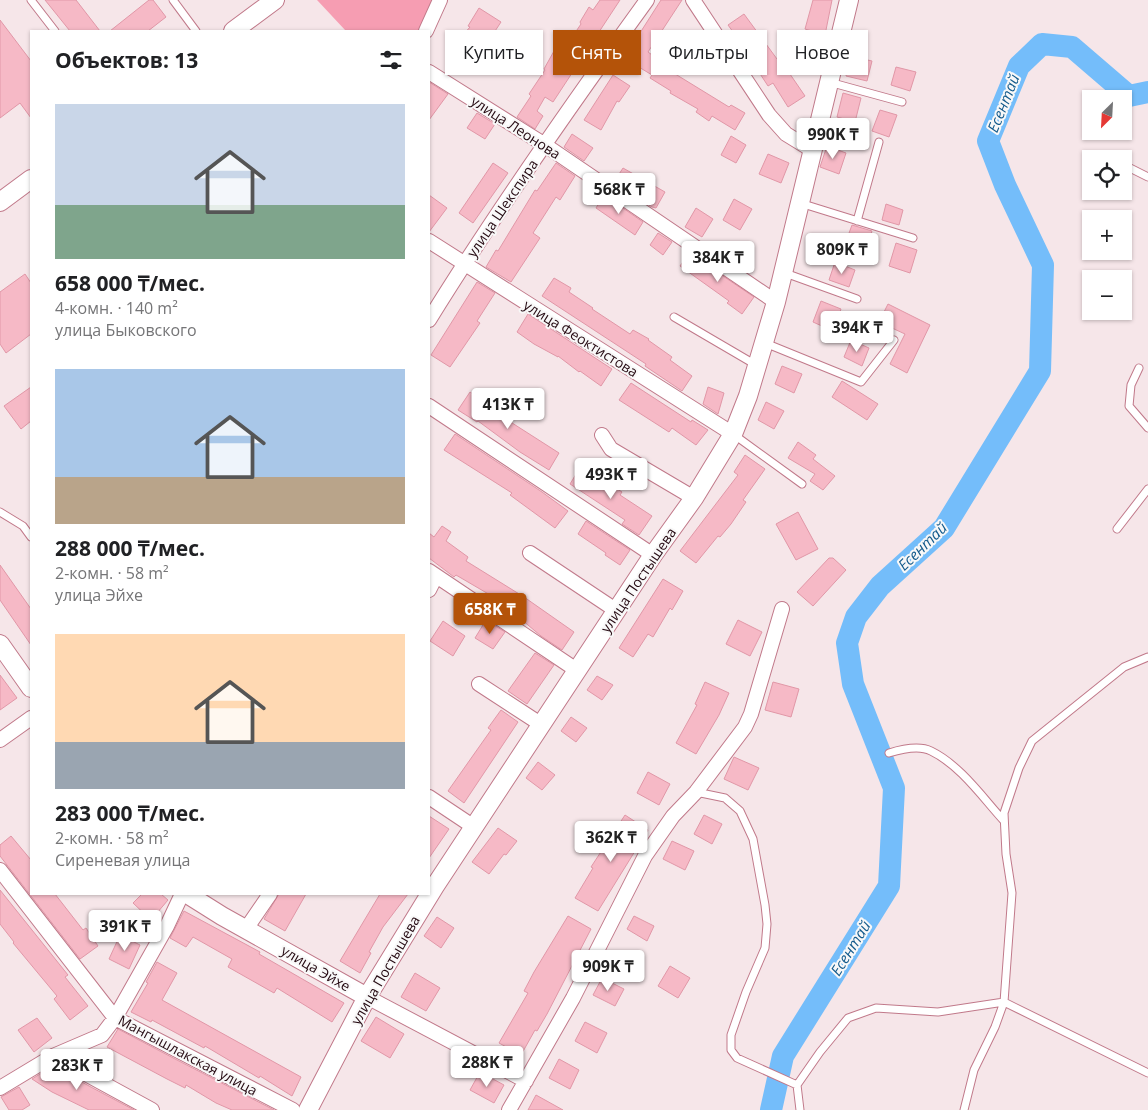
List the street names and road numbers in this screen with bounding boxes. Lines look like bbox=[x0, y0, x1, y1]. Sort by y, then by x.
street label: улица Леонова bbox=[467, 91, 565, 163]
street label: улица Шекспира bbox=[462, 155, 542, 261]
street label: улица Феоктистова bbox=[520, 295, 642, 381]
street label: улица Постышева bbox=[596, 524, 680, 636]
street label: улица Постышева bbox=[346, 912, 424, 1028]
street label: улица Эйхе bbox=[278, 941, 354, 996]
street label: Мангышлакская улица bbox=[115, 1010, 261, 1100]

